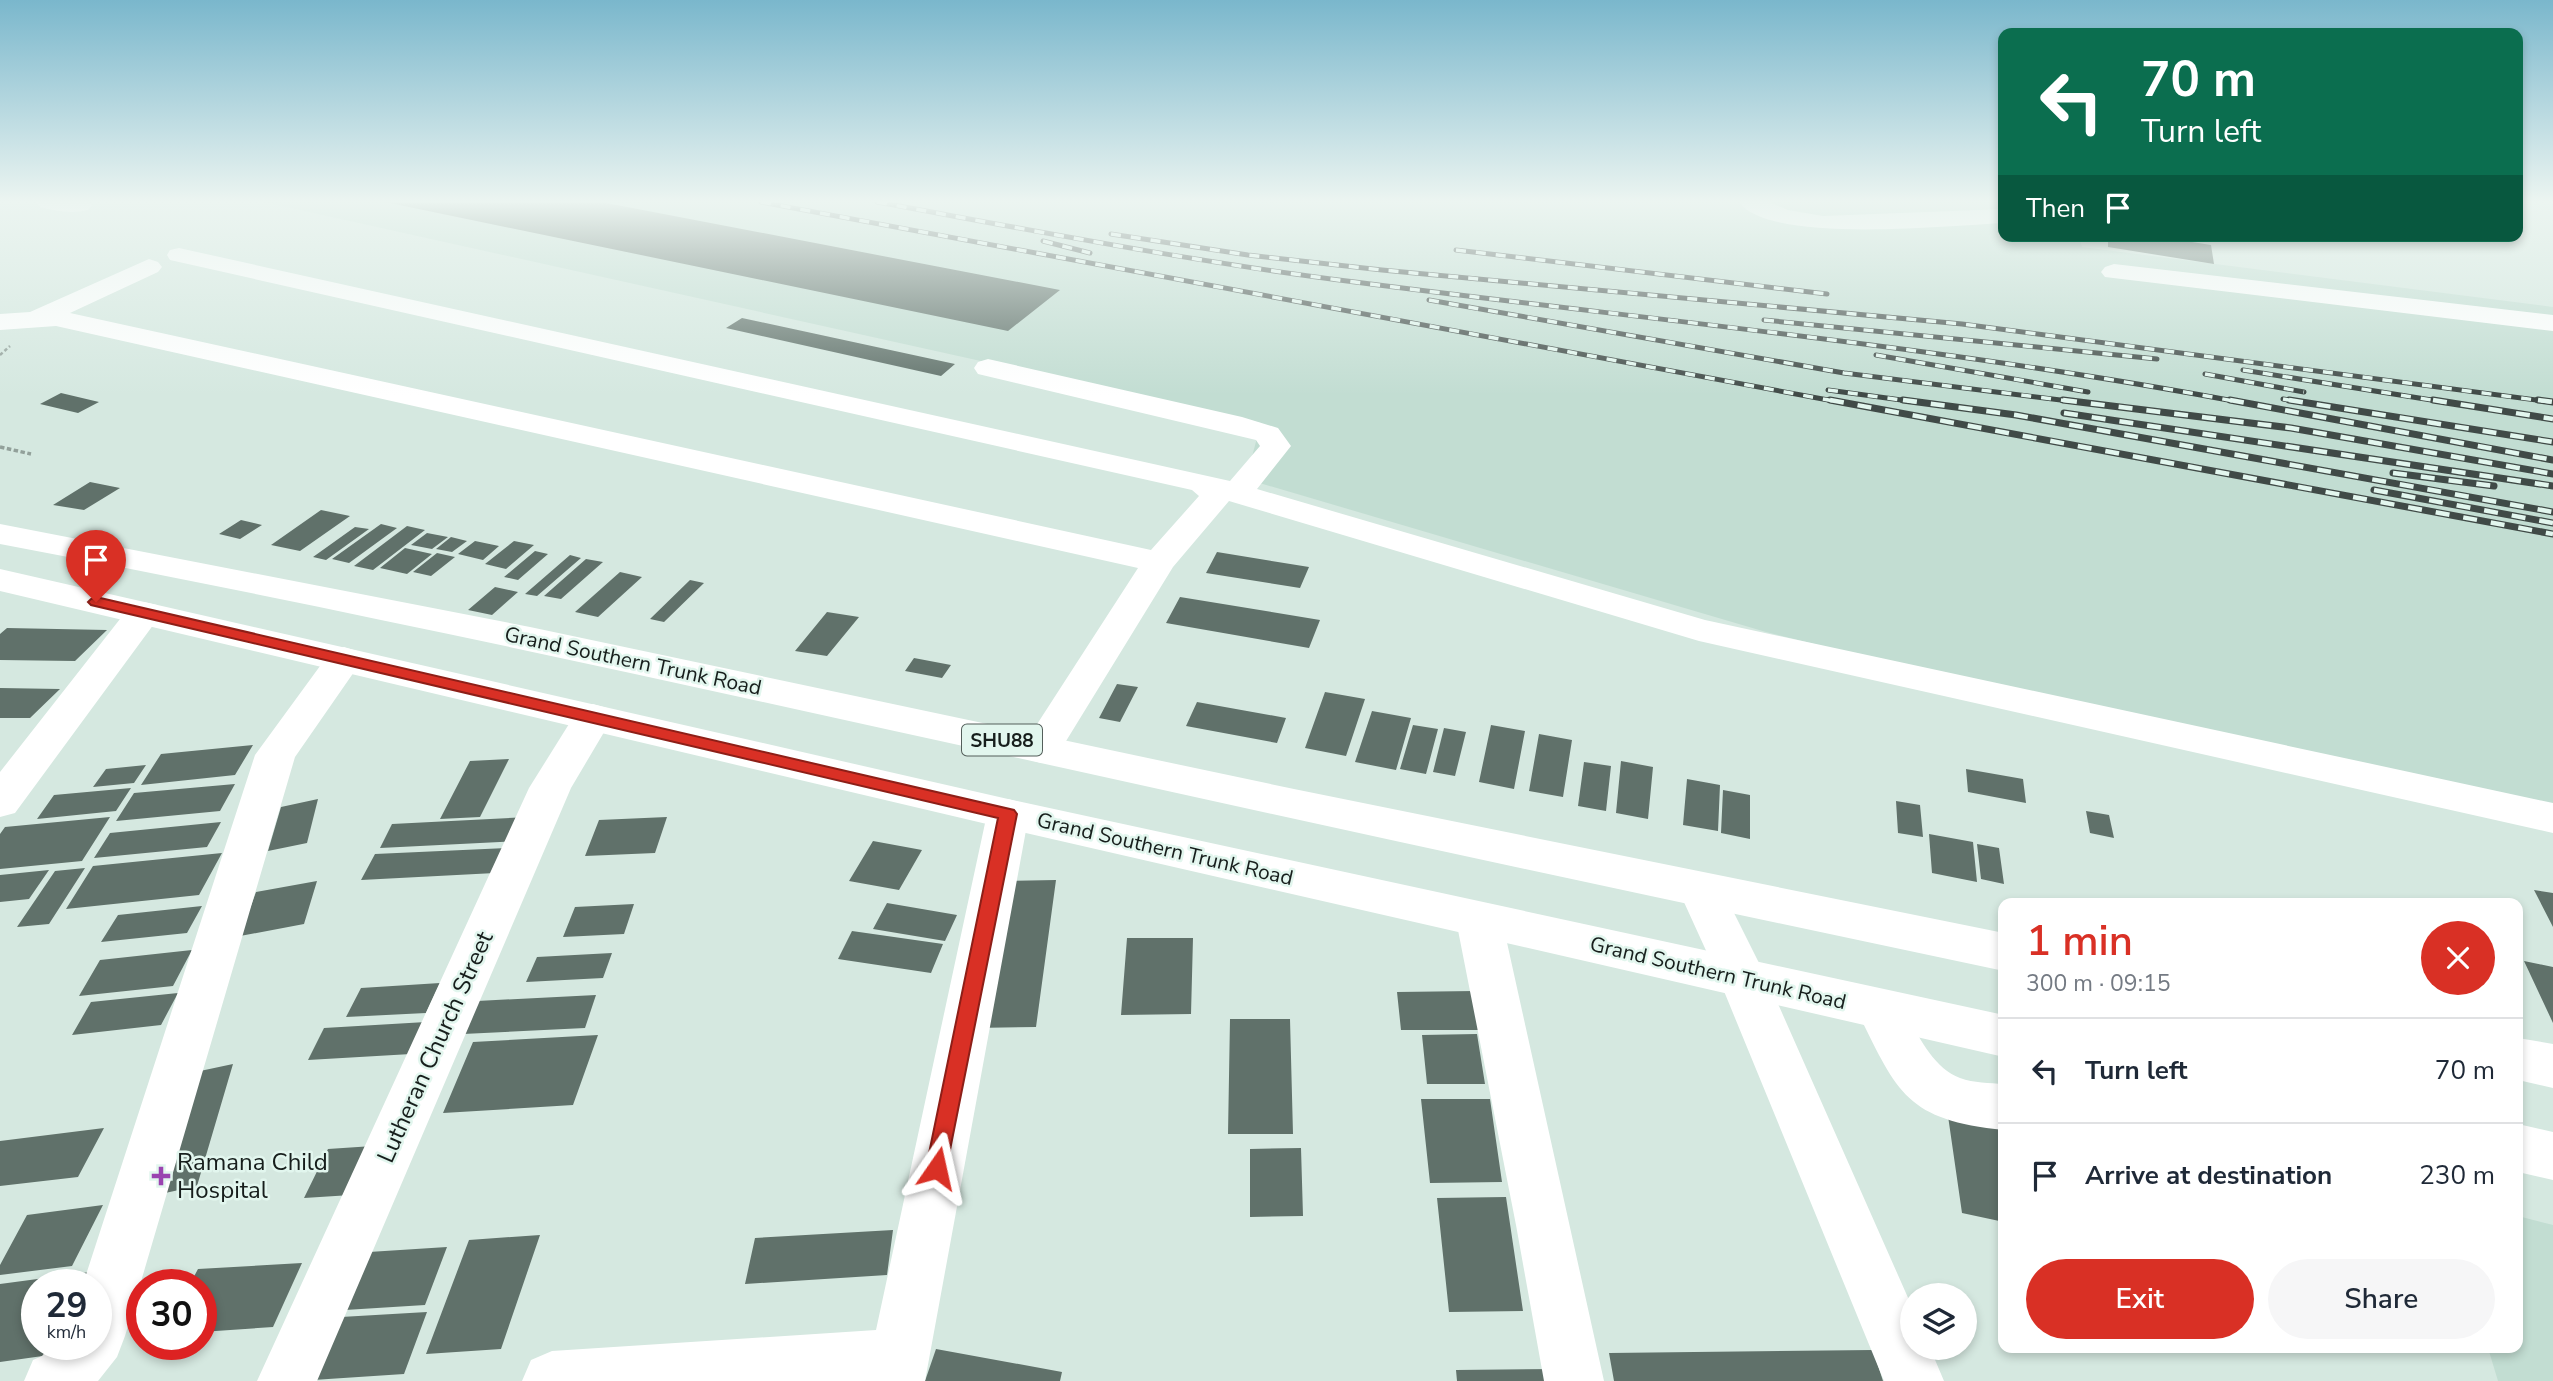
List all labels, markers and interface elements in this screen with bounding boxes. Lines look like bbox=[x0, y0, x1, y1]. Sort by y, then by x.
text: 70 m bbox=[2141, 46, 2256, 113]
icon: left bbox=[2026, 56, 2117, 147]
text: Turn left bbox=[2141, 110, 2261, 153]
icon: arrive bbox=[2099, 189, 2137, 227]
text: Then bbox=[2026, 191, 2085, 226]
pin bbox=[66, 530, 126, 602]
icon: arrive bbox=[77, 541, 115, 579]
street label: Grand Southern Trunk Road bbox=[502, 620, 764, 702]
road number: SHU88 bbox=[962, 724, 1042, 755]
street label: Grand Southern Trunk Road bbox=[1034, 806, 1296, 892]
text: 1 min bbox=[2026, 913, 2133, 970]
button: close bbox=[2421, 921, 2495, 995]
street label: Lutheran Church Street bbox=[370, 926, 501, 1168]
street label: Grand Southern Trunk Road bbox=[1587, 930, 1849, 1016]
text: 300 m · 09:15 bbox=[2026, 968, 2171, 999]
icon: left bbox=[2026, 1052, 2064, 1090]
text: Turn left bbox=[2085, 1053, 2188, 1088]
text: 70 m bbox=[2435, 1053, 2495, 1088]
position arrow bbox=[900, 1131, 974, 1205]
place label: Ramana Child Hospital bbox=[177, 1146, 328, 1206]
icon: arrive bbox=[2026, 1157, 2064, 1195]
text: Arrive at destination bbox=[2085, 1158, 2332, 1193]
text: 230 m bbox=[2419, 1158, 2495, 1193]
marker: Ramana Child Hospital bbox=[151, 1166, 171, 1186]
button: Exit bbox=[2026, 1259, 2254, 1339]
button: Share bbox=[2268, 1259, 2495, 1339]
speed limit sign: 30 bbox=[126, 1269, 217, 1360]
text: 29 bbox=[45, 1282, 88, 1329]
map controls bbox=[1900, 1283, 1977, 1360]
button: layers bbox=[1900, 1283, 1977, 1360]
text: km/h bbox=[47, 1320, 86, 1344]

